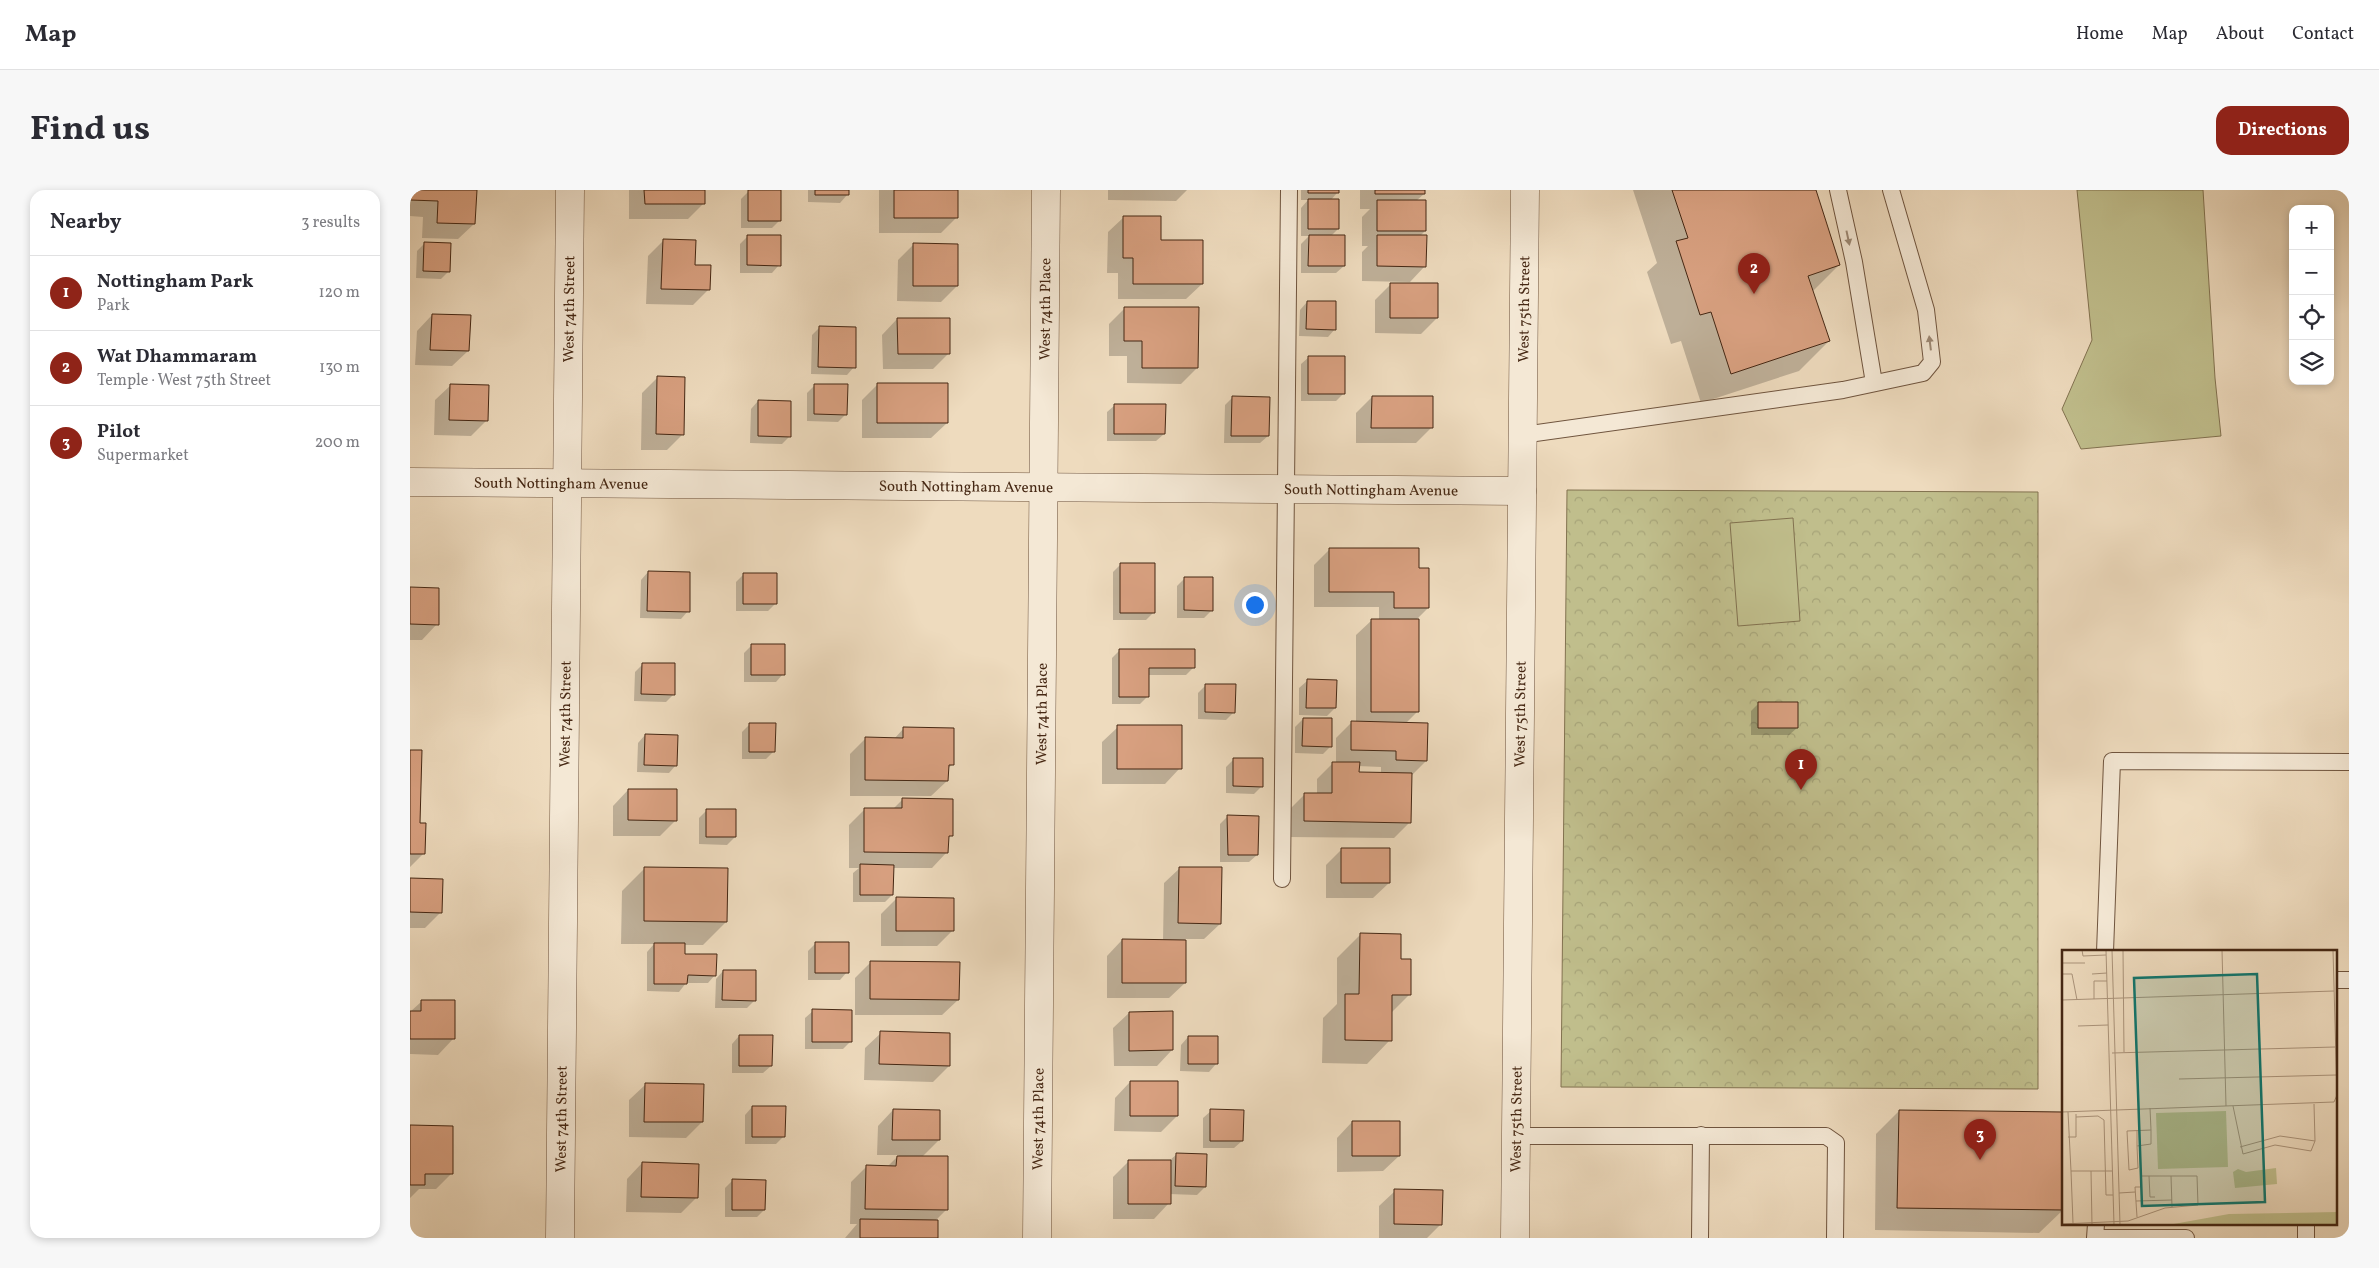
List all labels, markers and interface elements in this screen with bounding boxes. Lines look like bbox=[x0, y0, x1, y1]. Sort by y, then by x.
text: Map bbox=[25, 18, 76, 52]
text: Home bbox=[2076, 22, 2124, 47]
text: Map bbox=[2152, 22, 2188, 47]
text: About bbox=[2216, 22, 2264, 47]
text: Contact bbox=[2292, 22, 2354, 47]
text: Find us bbox=[30, 106, 150, 154]
button: Directions bbox=[2216, 106, 2349, 155]
map controls bbox=[2289, 205, 2334, 385]
button: + bbox=[2289, 205, 2334, 250]
text: Nearby bbox=[50, 208, 121, 237]
text: 3 results bbox=[301, 212, 360, 234]
one-way arrow bbox=[1845, 230, 1853, 246]
button: − bbox=[2289, 250, 2334, 295]
pin: 2 bbox=[1738, 253, 1770, 294]
street label: West 74th Street bbox=[559, 255, 581, 363]
street label: West 75th Street bbox=[1514, 256, 1536, 363]
street label: West 74th Place bbox=[1036, 258, 1057, 360]
text: Nottingham Park bbox=[97, 269, 254, 295]
text: 1 bbox=[63, 282, 69, 304]
text: 120 m bbox=[318, 282, 360, 304]
text: Park bbox=[97, 295, 130, 317]
button: locate bbox=[2289, 295, 2334, 340]
one-way arrow bbox=[1926, 335, 1934, 351]
button: layers bbox=[2289, 340, 2334, 385]
text: Wat Dhammaram bbox=[97, 344, 257, 370]
text: 2 bbox=[62, 357, 70, 379]
text: 130 m bbox=[319, 357, 360, 379]
text: Temple · West 75th Street bbox=[97, 370, 271, 392]
text: Pilot bbox=[97, 419, 140, 445]
text: 3 bbox=[62, 432, 70, 454]
text: 200 m bbox=[315, 432, 360, 454]
text: Supermarket bbox=[97, 445, 189, 467]
street label: South Nottingham Avenue bbox=[474, 474, 648, 496]
street label: South Nottingham Avenue bbox=[879, 477, 1053, 499]
street label: South Nottingham Avenue bbox=[1284, 480, 1458, 502]
your location bbox=[1242, 592, 1268, 618]
street label: West 74th Street bbox=[555, 660, 578, 768]
street label: West 75th Street bbox=[1510, 661, 1533, 768]
street label: West 74th Place bbox=[1032, 663, 1054, 765]
pin: 1 bbox=[1785, 749, 1817, 790]
inset map bbox=[2062, 950, 2336, 1226]
street label: West 74th Street bbox=[552, 1065, 574, 1173]
street label: West 75th Street bbox=[1507, 1066, 1529, 1173]
street label: West 74th Place bbox=[1029, 1068, 1050, 1170]
pin: 3 bbox=[1964, 1119, 1996, 1160]

